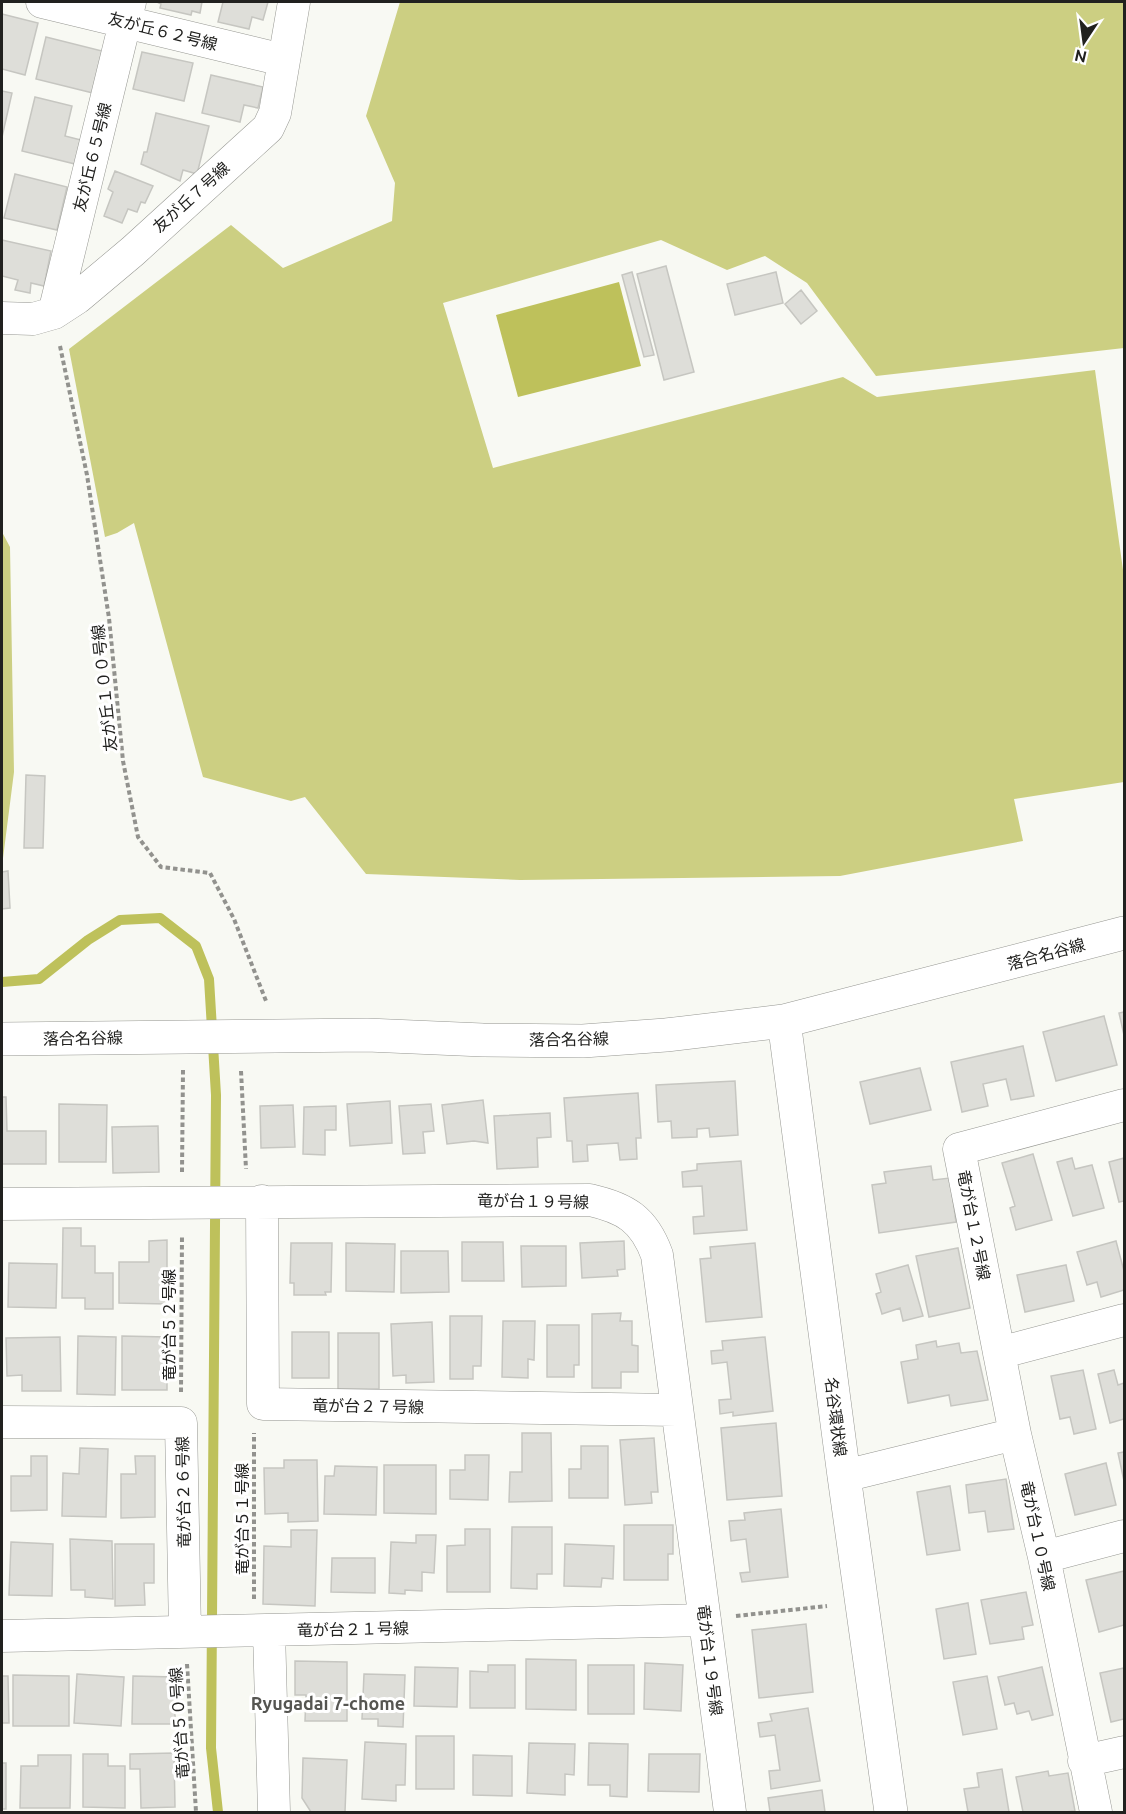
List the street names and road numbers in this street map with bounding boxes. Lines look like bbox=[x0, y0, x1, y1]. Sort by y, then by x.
street label: 友が丘６２号線 bbox=[106, 9, 220, 53]
street label: 友が丘６５号線 bbox=[70, 100, 114, 214]
street label: 友が丘７号線 bbox=[149, 158, 233, 236]
street label: 友が丘１００号線 bbox=[88, 623, 120, 753]
street label: 落合名谷線 bbox=[1005, 935, 1087, 973]
street label: 落合名谷線 bbox=[43, 1028, 123, 1048]
street label: 落合名谷線 bbox=[529, 1029, 609, 1049]
street label: 竜が台１２号線 bbox=[954, 1168, 994, 1282]
street label: 竜が台１９号線 bbox=[477, 1191, 589, 1211]
street label: 竜が台５２号線 bbox=[160, 1269, 178, 1381]
street label: 名谷環状線 bbox=[822, 1376, 850, 1458]
street label: 竜が台２７号線 bbox=[312, 1396, 424, 1416]
street label: 竜が台２６号線 bbox=[173, 1436, 193, 1548]
street label: 竜が台５１号線 bbox=[233, 1463, 251, 1575]
street label: 竜が台１０号線 bbox=[1018, 1479, 1058, 1593]
street label: 竜が台１９号線 bbox=[694, 1603, 726, 1717]
street label: 竜が台２１号線 bbox=[297, 1619, 409, 1639]
street label: 竜が台５０号線 bbox=[166, 1667, 192, 1779]

